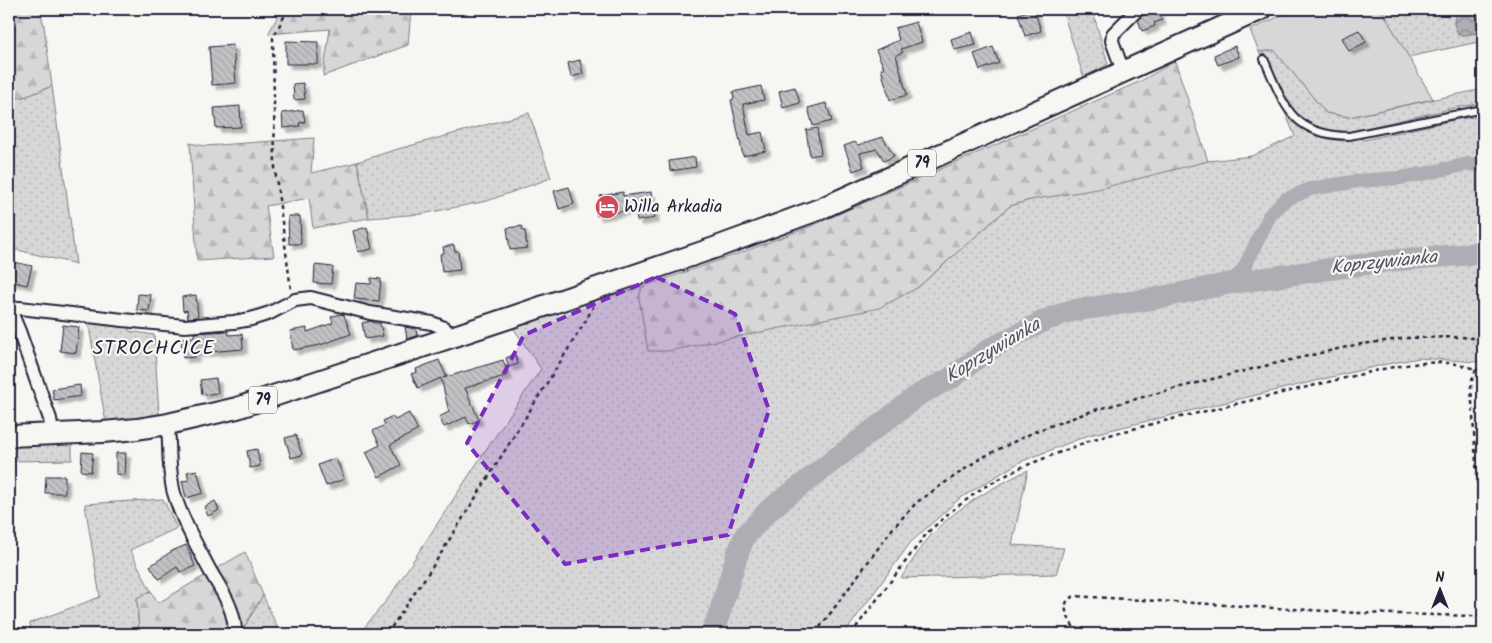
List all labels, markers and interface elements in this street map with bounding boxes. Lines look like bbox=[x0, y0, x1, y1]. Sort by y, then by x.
road number: 79 bbox=[908, 150, 936, 177]
place label: Willa Arkadia bbox=[624, 193, 722, 222]
hotel icon: Willa Arkadia bbox=[594, 194, 620, 220]
water label: Koprzywianka bbox=[1329, 242, 1440, 283]
water label: Koprzywianka bbox=[940, 310, 1047, 391]
district label: STROCHCICE bbox=[93, 333, 216, 365]
road number: 79 bbox=[249, 386, 277, 414]
north arrow bbox=[1414, 566, 1464, 616]
text: N bbox=[1436, 567, 1445, 589]

